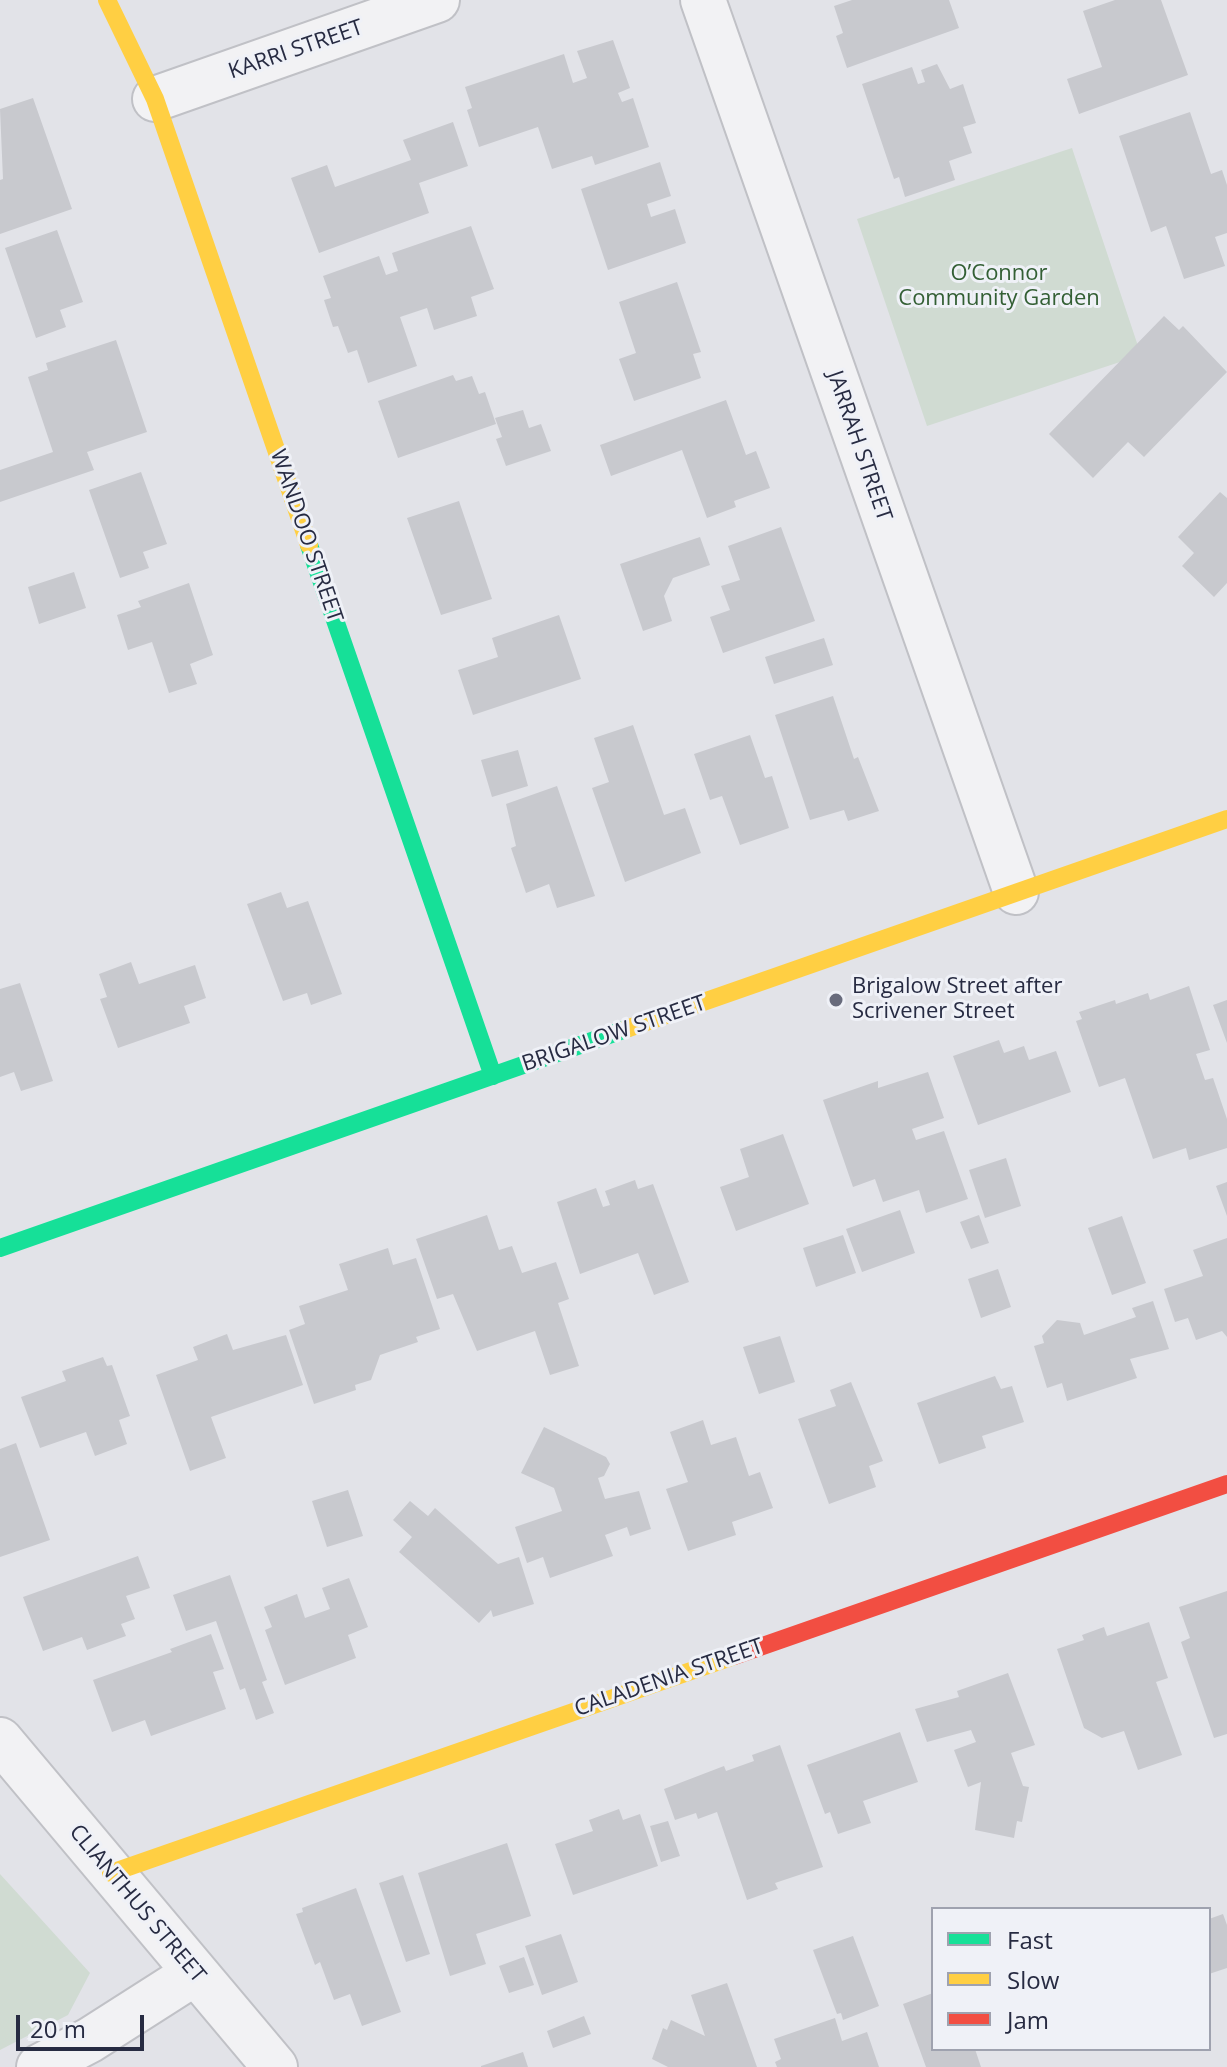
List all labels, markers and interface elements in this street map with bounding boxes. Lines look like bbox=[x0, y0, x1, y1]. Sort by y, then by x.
street label: KARRI STREET bbox=[225, 15, 367, 85]
park label: O’Connor Community Garden bbox=[898, 261, 1100, 312]
street label: JARRAH STREET bbox=[821, 367, 897, 525]
street label: WANDOO STREET bbox=[264, 446, 348, 626]
place label: Brigalow Street after Scrivener Street bbox=[852, 974, 1062, 1026]
street label: BRIGALOW STREET bbox=[519, 990, 709, 1078]
marker: Brigalow Street after Scrivener Street bbox=[827, 991, 845, 1009]
street label: CALADENIA STREET bbox=[571, 1633, 767, 1723]
street label: CLIANTHUS STREET bbox=[63, 1820, 211, 1988]
legend bbox=[931, 1907, 1211, 2051]
text: Fast bbox=[1007, 1923, 1053, 1956]
text: Slow bbox=[1007, 1963, 1059, 1996]
scale bar bbox=[20, 1999, 148, 2049]
text: Jam bbox=[1007, 2003, 1049, 2036]
text: 20 m bbox=[30, 2012, 86, 2045]

